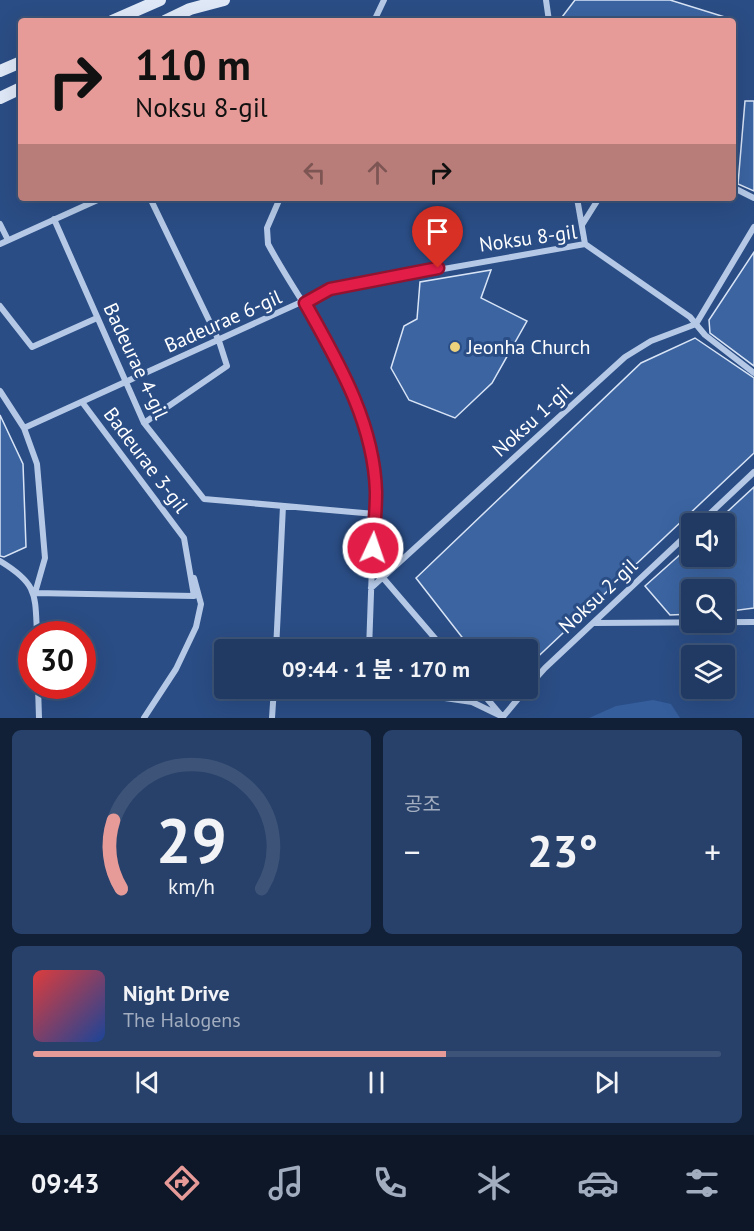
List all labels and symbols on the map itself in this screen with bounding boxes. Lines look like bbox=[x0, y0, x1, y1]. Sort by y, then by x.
pin bbox=[412, 206, 463, 268]
street label: Noksu 8-gil bbox=[477, 218, 579, 258]
street label: Badeurae 6-gil bbox=[160, 284, 286, 358]
street label: Badeurae 4-gil bbox=[98, 299, 174, 424]
place label: Jeonha Church bbox=[466, 334, 591, 360]
marker: Jeonha Church bbox=[448, 340, 462, 354]
street label: Noksu 1-gil bbox=[487, 377, 577, 463]
street label: Badeurae 3-gil bbox=[98, 402, 194, 518]
position arrow bbox=[341, 516, 405, 580]
street label: Noksu 2-gil bbox=[553, 553, 643, 639]
speed limit sign: 30 bbox=[18, 621, 96, 699]

